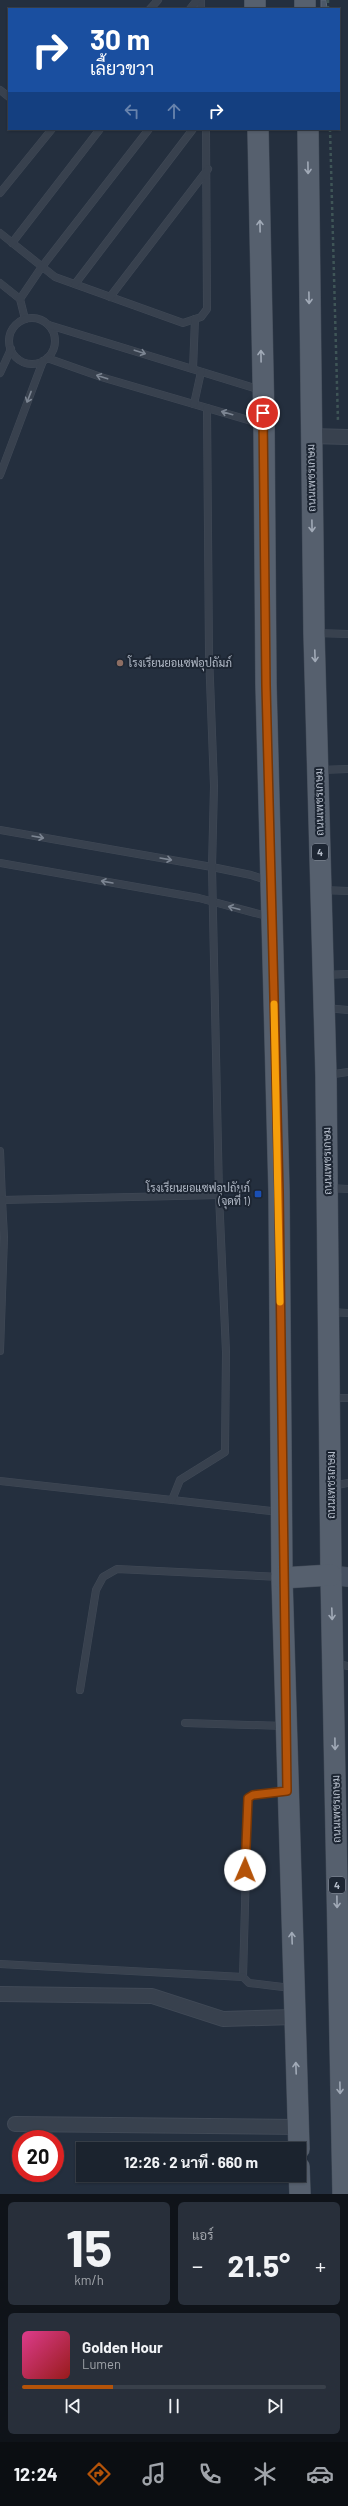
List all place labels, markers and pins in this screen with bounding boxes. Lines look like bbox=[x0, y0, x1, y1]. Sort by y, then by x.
pin bbox=[246, 396, 280, 430]
place label: โรงเรียนยอแซฟอุปถัมภ์ bbox=[127, 655, 232, 672]
marker: โรงเรียนยอแซฟอุปถัมภ์ bbox=[115, 658, 125, 668]
place label: โรงเรียนยอแซฟอุปถัมภ์ (จุดที่ 1) bbox=[145, 1180, 250, 1210]
marker: โรงเรียนยอแซฟอุปถัมภ์ (จุดที่ 1) bbox=[253, 1189, 263, 1199]

